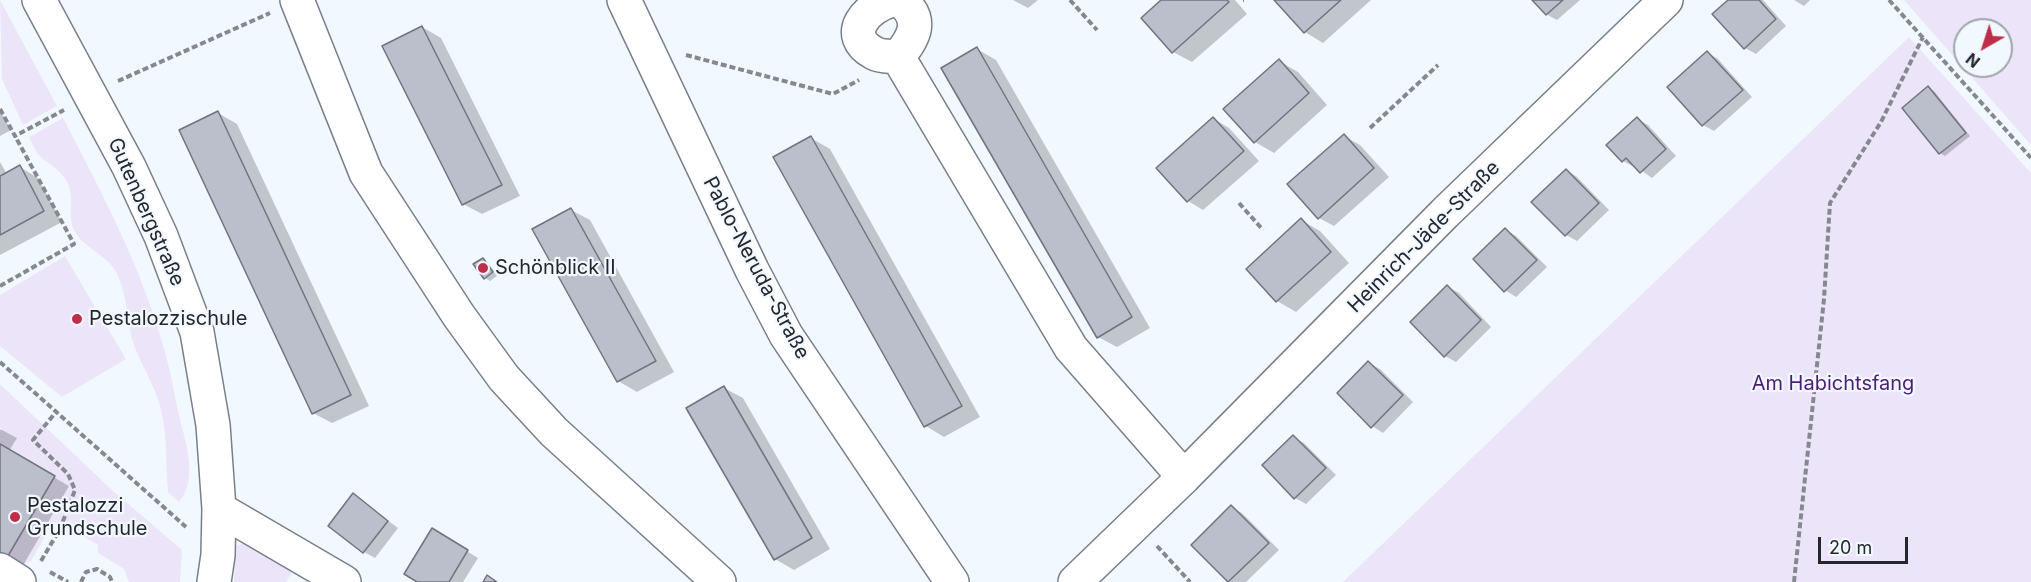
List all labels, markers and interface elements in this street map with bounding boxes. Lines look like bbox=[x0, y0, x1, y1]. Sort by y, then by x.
north arrow bbox=[1953, 18, 2013, 78]
text: N bbox=[1962, 49, 1984, 72]
street label: Gutenbergstraße bbox=[103, 134, 189, 290]
street label: Heinrich-Jäde-Straße bbox=[1343, 156, 1505, 318]
street label: Pablo-Neruda-Straße bbox=[698, 173, 814, 363]
place label: Schönblick II bbox=[495, 256, 616, 280]
marker: Schönblick II bbox=[476, 261, 490, 275]
place label: Pestalozzischule bbox=[89, 307, 247, 331]
marker: Pestalozzischule bbox=[70, 312, 84, 326]
park label: Am Habichtsfang bbox=[1752, 372, 1914, 396]
place label: Pestalozzi Grundschule bbox=[27, 494, 147, 541]
marker: Pestalozzi Grundschule bbox=[8, 510, 22, 524]
scale bar bbox=[1821, 525, 1911, 563]
text: 20 m bbox=[1829, 537, 1872, 558]

